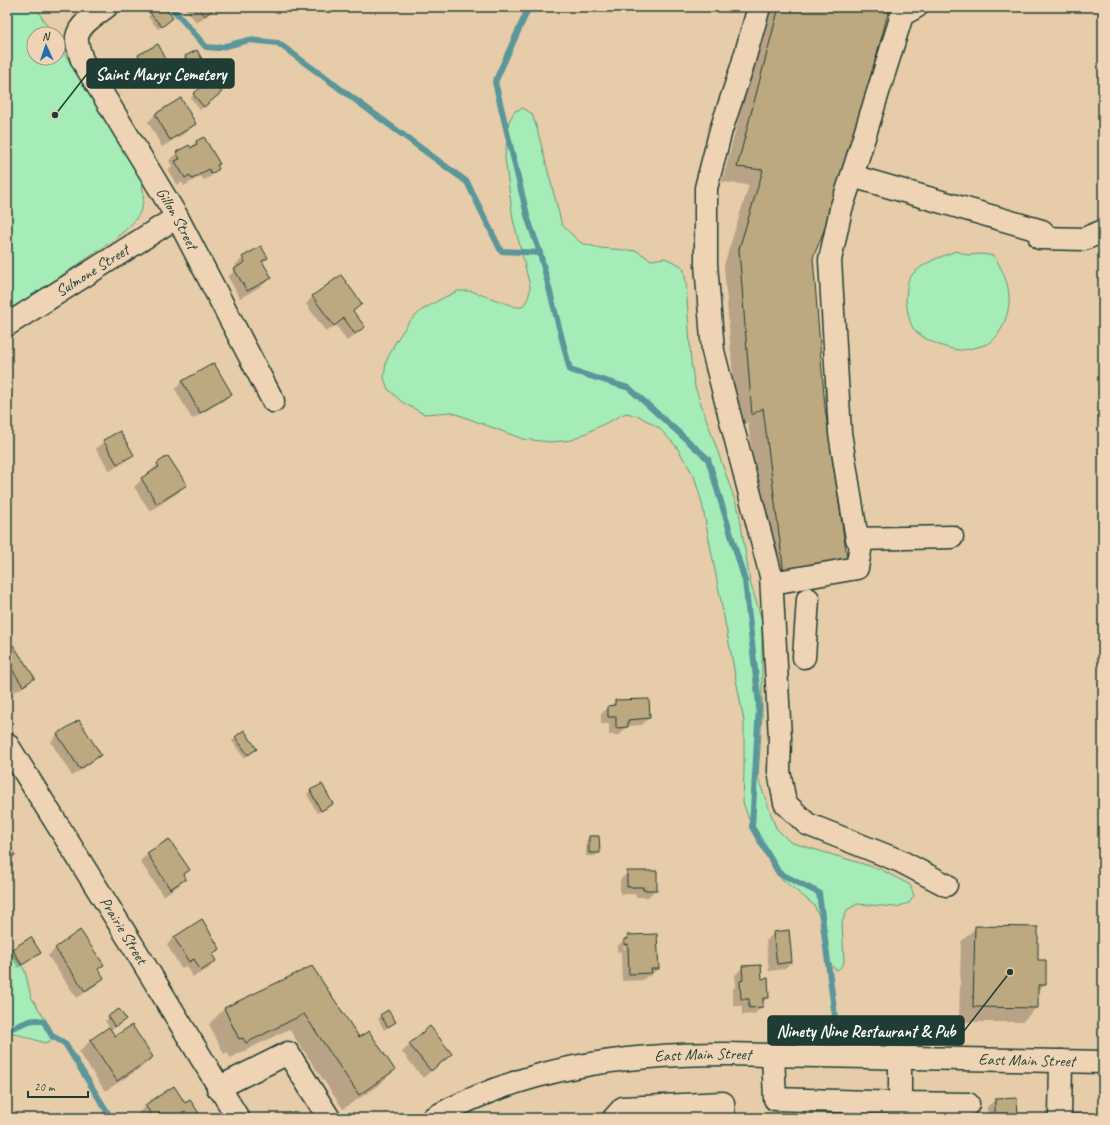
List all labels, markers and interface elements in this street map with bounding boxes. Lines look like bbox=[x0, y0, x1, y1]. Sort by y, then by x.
north arrow bbox=[26, 26, 66, 66]
text: N bbox=[42, 29, 51, 43]
callout: Saint Marys Cemetery bbox=[87, 59, 234, 88]
text: Saint Marys Cemetery bbox=[96, 64, 229, 85]
street label: Gillon Street bbox=[151, 184, 203, 255]
street label: Sulmone Street bbox=[52, 239, 135, 302]
street label: Prairie Street bbox=[95, 893, 153, 969]
callout: Ninety Nine Restaurant & Pub bbox=[768, 1016, 964, 1045]
text: Ninety Nine Restaurant & Pub bbox=[776, 1021, 957, 1042]
street label: East Main Street bbox=[654, 1044, 754, 1066]
street label: East Main Street bbox=[978, 1049, 1078, 1071]
scale bar bbox=[28, 1073, 88, 1099]
text: 20 m bbox=[34, 1079, 56, 1095]

